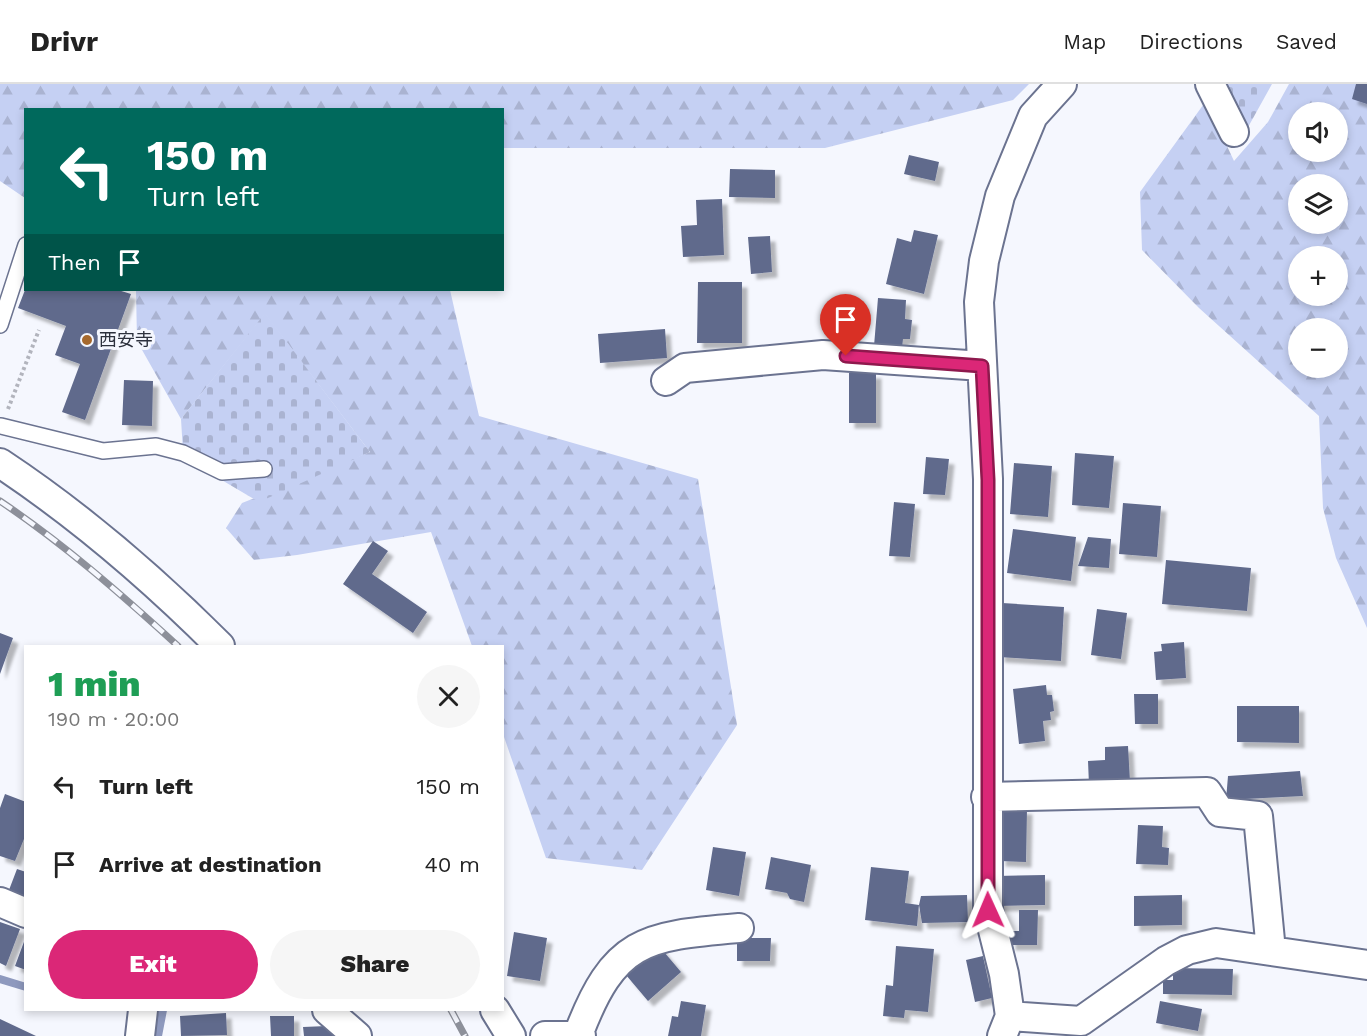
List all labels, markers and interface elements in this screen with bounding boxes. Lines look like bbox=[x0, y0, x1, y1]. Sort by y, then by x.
text: Drivr bbox=[30, 25, 98, 58]
text: Map bbox=[1063, 29, 1106, 54]
text: Directions bbox=[1139, 29, 1243, 54]
text: Saved bbox=[1276, 29, 1337, 54]
map controls bbox=[1288, 102, 1348, 378]
button: sound bbox=[1288, 102, 1348, 162]
text: 150 m bbox=[147, 131, 268, 180]
icon: left bbox=[48, 132, 126, 210]
button: layers bbox=[1288, 174, 1348, 234]
text: Turn left bbox=[147, 181, 259, 213]
icon: arrive bbox=[113, 246, 146, 279]
button: + bbox=[1288, 246, 1348, 306]
text: Then bbox=[48, 250, 101, 275]
pin bbox=[820, 294, 871, 356]
icon: arrive bbox=[829, 303, 862, 336]
button: − bbox=[1288, 318, 1348, 378]
place label: 西安寺 bbox=[99, 329, 153, 350]
marker: 西安寺 bbox=[80, 333, 94, 347]
text: 1 min bbox=[48, 663, 141, 705]
button: close bbox=[417, 665, 480, 728]
text: 190 m · 20:00 bbox=[48, 707, 180, 731]
icon: left bbox=[48, 770, 81, 803]
text: Turn left bbox=[99, 774, 193, 799]
text: 150 m bbox=[416, 774, 480, 799]
icon: arrive bbox=[48, 848, 81, 881]
text: Arrive at destination bbox=[99, 852, 322, 877]
text: 40 m bbox=[424, 852, 480, 877]
position arrow bbox=[956, 878, 1020, 942]
button: Exit bbox=[48, 930, 258, 999]
button: Share bbox=[270, 930, 480, 999]

